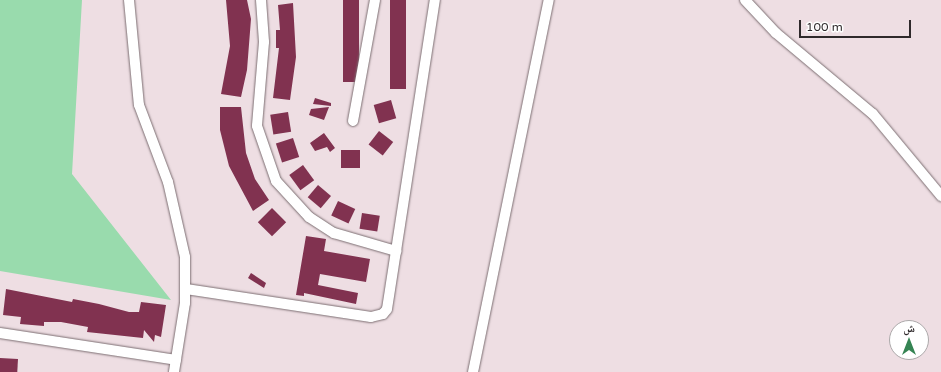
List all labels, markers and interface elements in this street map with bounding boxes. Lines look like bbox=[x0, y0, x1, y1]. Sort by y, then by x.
scale bar bbox=[801, 12, 913, 38]
text: 100 m bbox=[806, 20, 843, 34]
north arrow bbox=[889, 320, 929, 360]
text: ش bbox=[903, 322, 915, 335]

